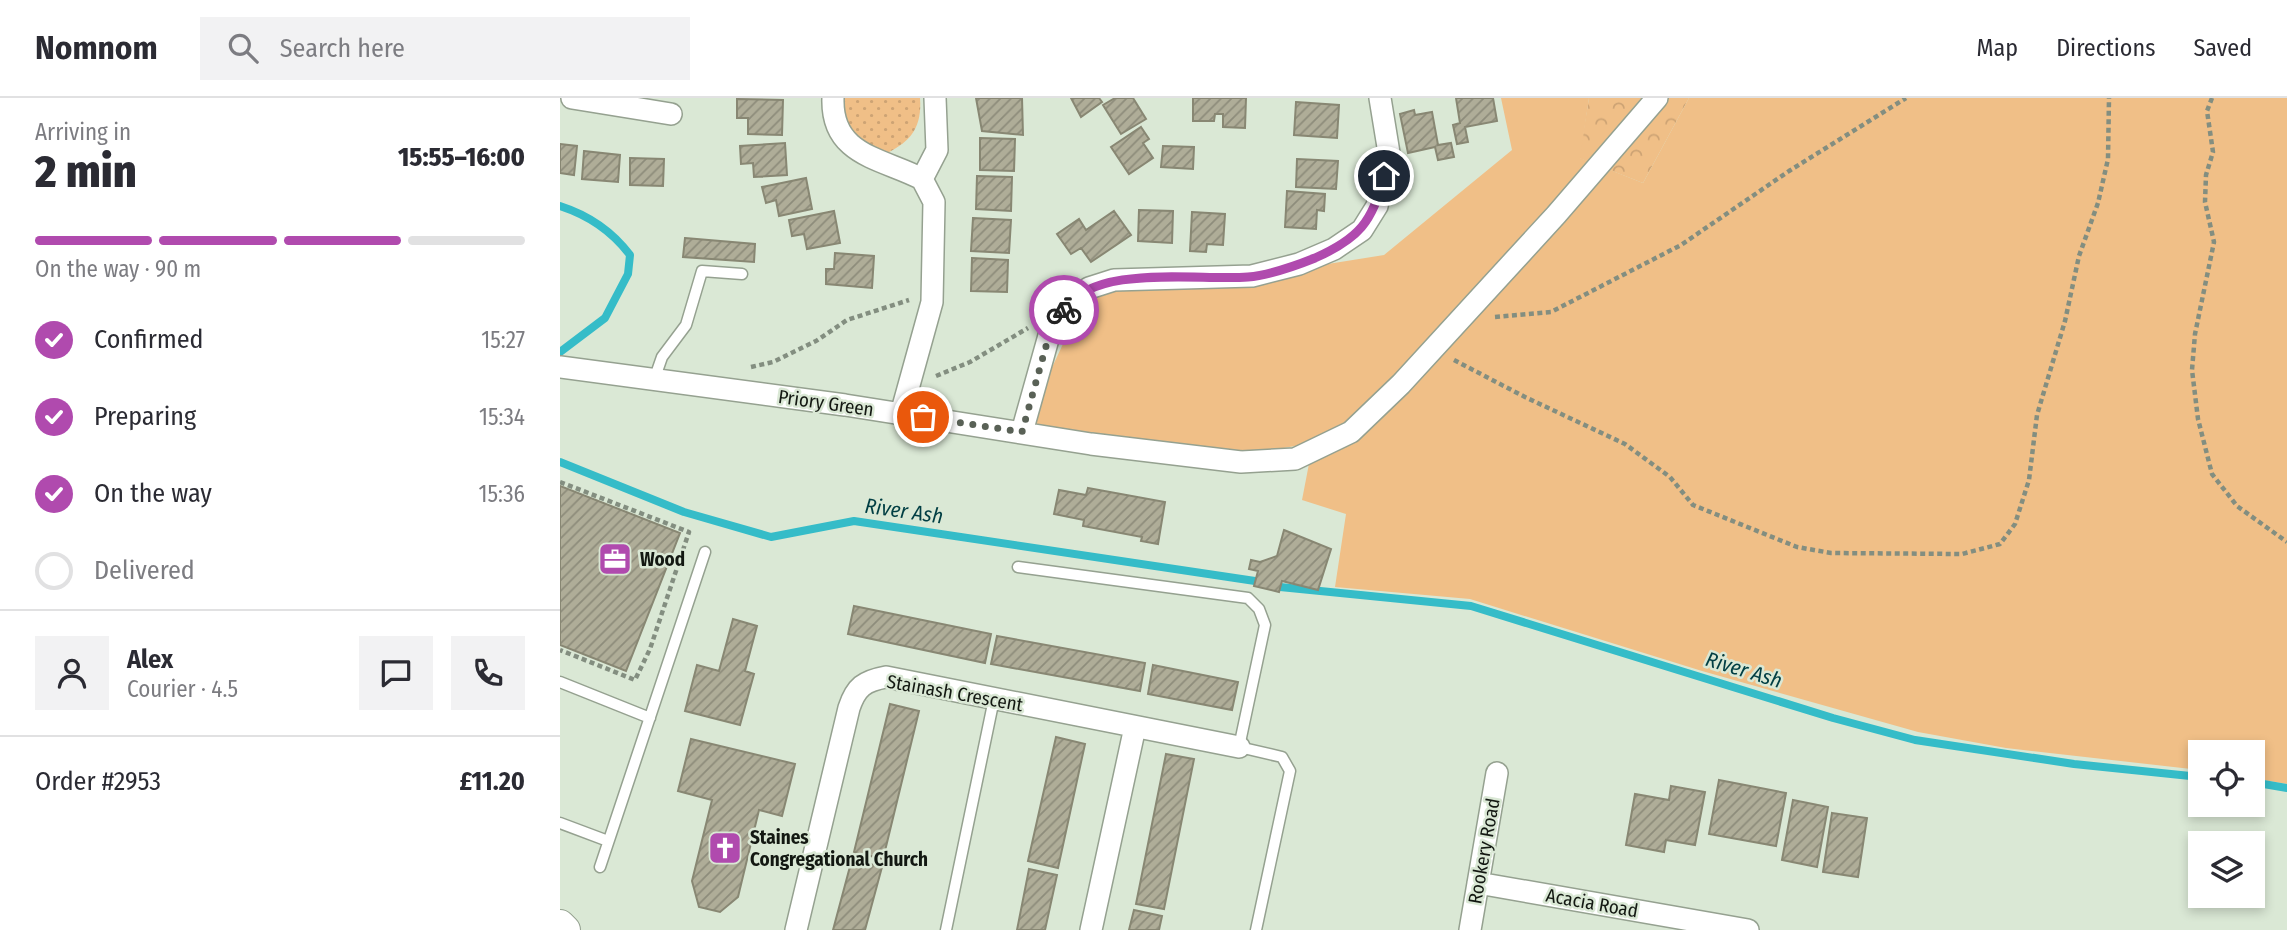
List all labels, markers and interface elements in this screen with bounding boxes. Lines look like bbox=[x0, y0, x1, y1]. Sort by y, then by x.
search box bbox=[200, 17, 690, 80]
text: Nomnom bbox=[35, 28, 158, 68]
icon: search bbox=[224, 29, 262, 67]
text: Search here bbox=[280, 33, 405, 64]
text: Map bbox=[1977, 34, 2018, 62]
text: Directions bbox=[2056, 34, 2155, 62]
text: Saved bbox=[2193, 34, 2252, 62]
text: Arriving in bbox=[35, 118, 131, 146]
text: 15:55–16:00 bbox=[398, 142, 525, 173]
text: 2 min bbox=[35, 144, 137, 199]
pin bbox=[1354, 146, 1414, 206]
icon: home bbox=[1365, 157, 1403, 195]
text: On the way · 90 m bbox=[35, 255, 201, 283]
courier bbox=[1029, 275, 1099, 345]
icon: bike bbox=[1045, 291, 1083, 329]
icon: check bbox=[35, 321, 73, 359]
text: Confirmed bbox=[94, 324, 204, 355]
text: 15:27 bbox=[481, 326, 525, 354]
street label: Priory Green bbox=[777, 385, 875, 421]
pin bbox=[893, 387, 953, 447]
icon: check bbox=[35, 398, 73, 436]
icon: bag bbox=[904, 398, 942, 436]
text: Preparing bbox=[94, 401, 196, 432]
text: 15:34 bbox=[479, 403, 525, 431]
icon: check bbox=[35, 475, 73, 513]
text: On the way bbox=[94, 478, 212, 509]
text: 15:36 bbox=[479, 480, 525, 508]
water label: River Ash bbox=[863, 493, 945, 529]
office icon: Wood bbox=[596, 540, 634, 578]
place label: Wood bbox=[640, 548, 685, 571]
text: Delivered bbox=[94, 555, 195, 586]
button: person bbox=[35, 636, 109, 710]
button: chat bbox=[359, 636, 433, 710]
button: phone bbox=[451, 636, 525, 710]
text: Alex bbox=[127, 644, 173, 675]
water label: River Ash bbox=[1703, 646, 1785, 694]
street label: Stainash Crescent bbox=[885, 670, 1026, 716]
text: Courier · 4.5 bbox=[127, 675, 238, 703]
map controls bbox=[2188, 740, 2265, 908]
button: locate bbox=[2188, 740, 2265, 817]
text: Order #2953 bbox=[35, 766, 161, 797]
text: £11.20 bbox=[459, 766, 525, 797]
street label: Rookery Road bbox=[1463, 796, 1505, 906]
place label: Staines Congregational Church bbox=[750, 826, 928, 871]
church icon: Staines Congregational Church bbox=[706, 829, 744, 867]
button: layers bbox=[2188, 831, 2265, 908]
street label: Acacia Road bbox=[1544, 884, 1640, 922]

